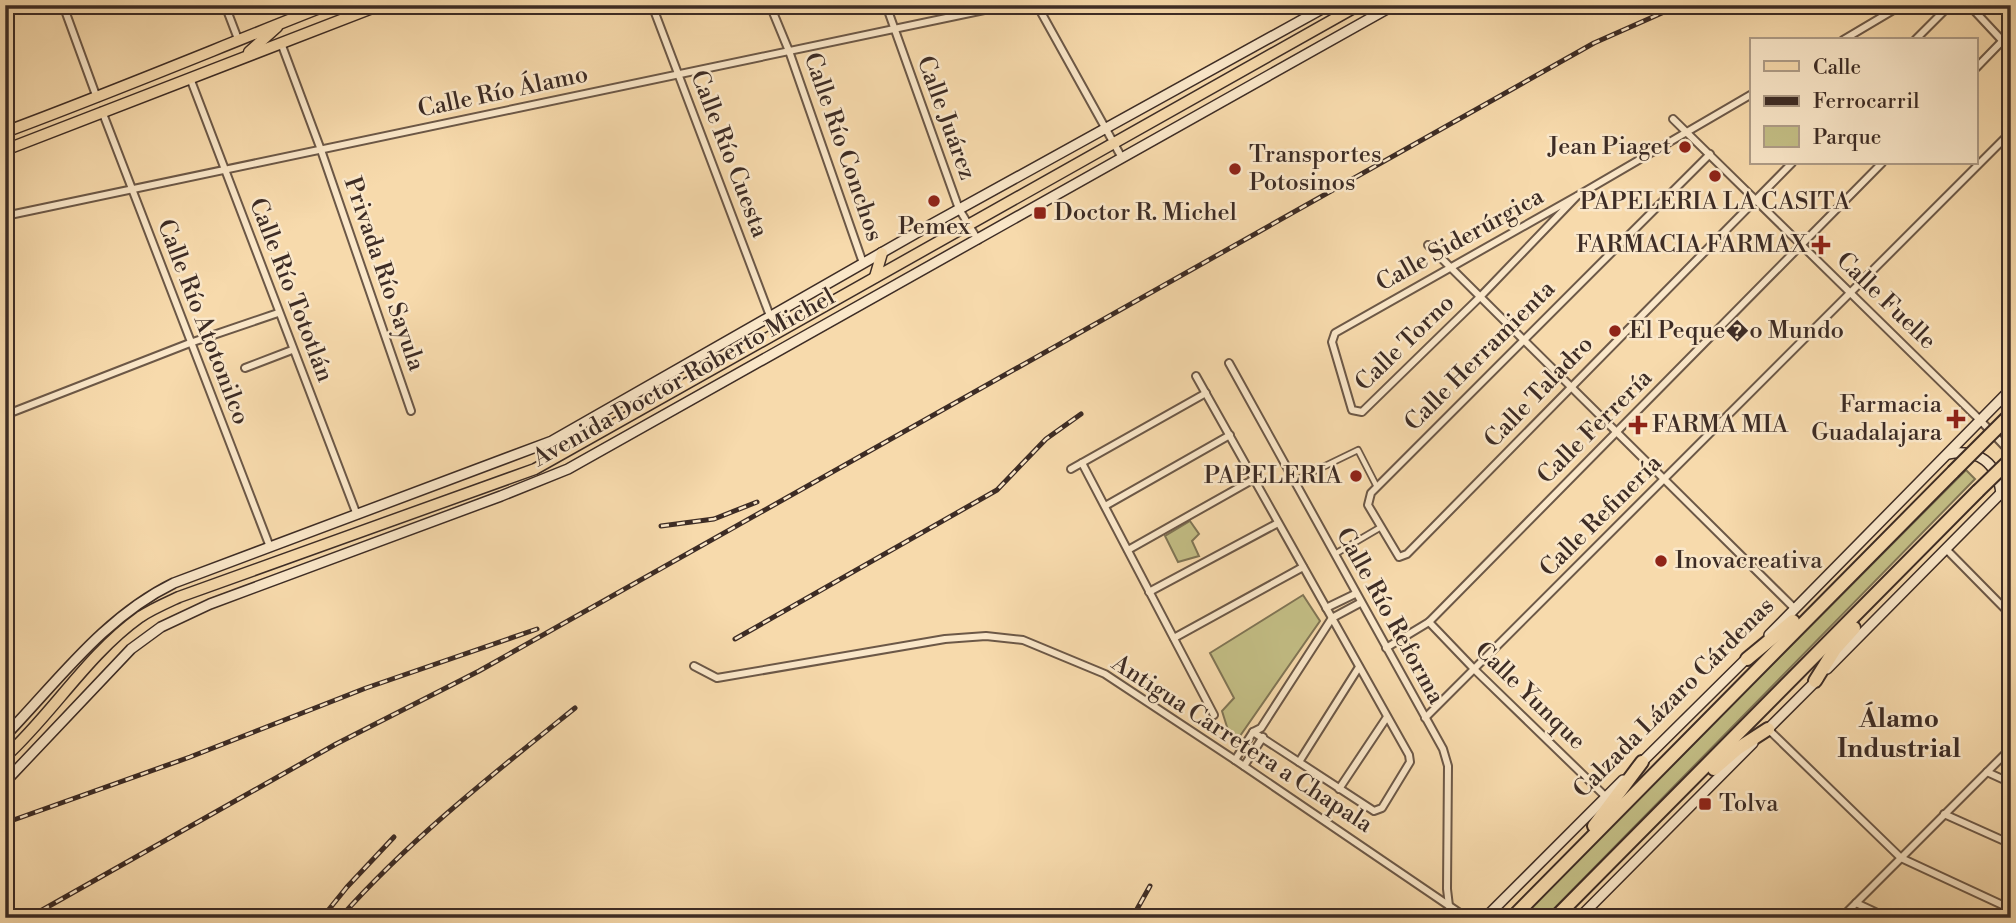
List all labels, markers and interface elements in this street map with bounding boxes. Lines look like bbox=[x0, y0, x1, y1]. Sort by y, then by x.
legend bbox=[1750, 38, 1978, 164]
street label: Calle Río Conchos bbox=[797, 49, 889, 245]
street label: Calle Juárez bbox=[910, 52, 982, 184]
text: Calle bbox=[1813, 55, 1861, 81]
street label: Calle Río Álamo bbox=[415, 58, 591, 125]
street label: Calle Río Cuesta bbox=[683, 66, 775, 243]
text: Ferrocarril bbox=[1813, 89, 1919, 115]
text: Parque bbox=[1813, 125, 1881, 151]
place label: Jean Piaget bbox=[1547, 132, 1671, 162]
marker: Jean Piaget bbox=[1677, 139, 1693, 155]
place label: Transportes Potosinos bbox=[1249, 140, 1381, 198]
marker: Transportes Potosinos bbox=[1227, 161, 1243, 177]
marker: PAPELERIA LA CASITA bbox=[1707, 168, 1723, 184]
street label: Privada Río Sayula bbox=[337, 173, 432, 376]
street label: Calle Siderúrgica bbox=[1371, 181, 1550, 298]
place label: PAPELERIA LA CASITA bbox=[1580, 187, 1851, 217]
marker: Pemex bbox=[926, 193, 942, 209]
street label: Calle Río Tototlán bbox=[242, 194, 340, 386]
place label: Doctor R. Michel bbox=[1054, 198, 1237, 228]
marker: Doctor R. Michel bbox=[1032, 205, 1048, 221]
place label: Pemex bbox=[898, 212, 971, 242]
street label: Calle Río Atotonilco bbox=[150, 215, 256, 429]
place label: FARMACIA FARMAX bbox=[1576, 230, 1808, 260]
marker: FARMACIA FARMAX bbox=[1813, 237, 1829, 253]
street label: Calle Fuelle bbox=[1830, 246, 1942, 356]
street label: Calle Herramienta bbox=[1398, 274, 1562, 438]
street label: Avenida Doctor Roberto Michel bbox=[527, 282, 840, 474]
street label: Calle Torno bbox=[1349, 288, 1461, 398]
place label: El Peque�o Mundo bbox=[1629, 316, 1844, 346]
marker: El Peque�o Mundo bbox=[1607, 323, 1623, 339]
street label: Calle Taladro bbox=[1478, 330, 1600, 454]
street label: Calle Ferrería bbox=[1531, 363, 1659, 491]
place label: Farmacia Guadalajara bbox=[1811, 390, 1943, 448]
place label: FARMA MIA bbox=[1652, 410, 1789, 440]
marker: Farmacia Guadalajara bbox=[1948, 411, 1964, 427]
marker: FARMA MIA bbox=[1630, 417, 1646, 433]
street label: Calle Refinería bbox=[1534, 448, 1669, 583]
place label: PAPELERIA bbox=[1204, 461, 1343, 491]
marker: PAPELERIA bbox=[1348, 468, 1364, 484]
street label: Calle Río Reforma bbox=[1329, 523, 1451, 710]
place label: Inovacreativa bbox=[1675, 546, 1823, 576]
marker: Inovacreativa bbox=[1653, 553, 1669, 569]
street label: Calzada Lázaro Cárdenas bbox=[1567, 591, 1781, 805]
street label: Calle Yunque bbox=[1468, 636, 1592, 756]
street label: Antigua Carretera a Chapala bbox=[1105, 648, 1379, 840]
district label: Álamo Industrial bbox=[1837, 701, 1961, 765]
place label: Tolva bbox=[1719, 789, 1779, 819]
marker: Tolva bbox=[1697, 796, 1713, 812]

